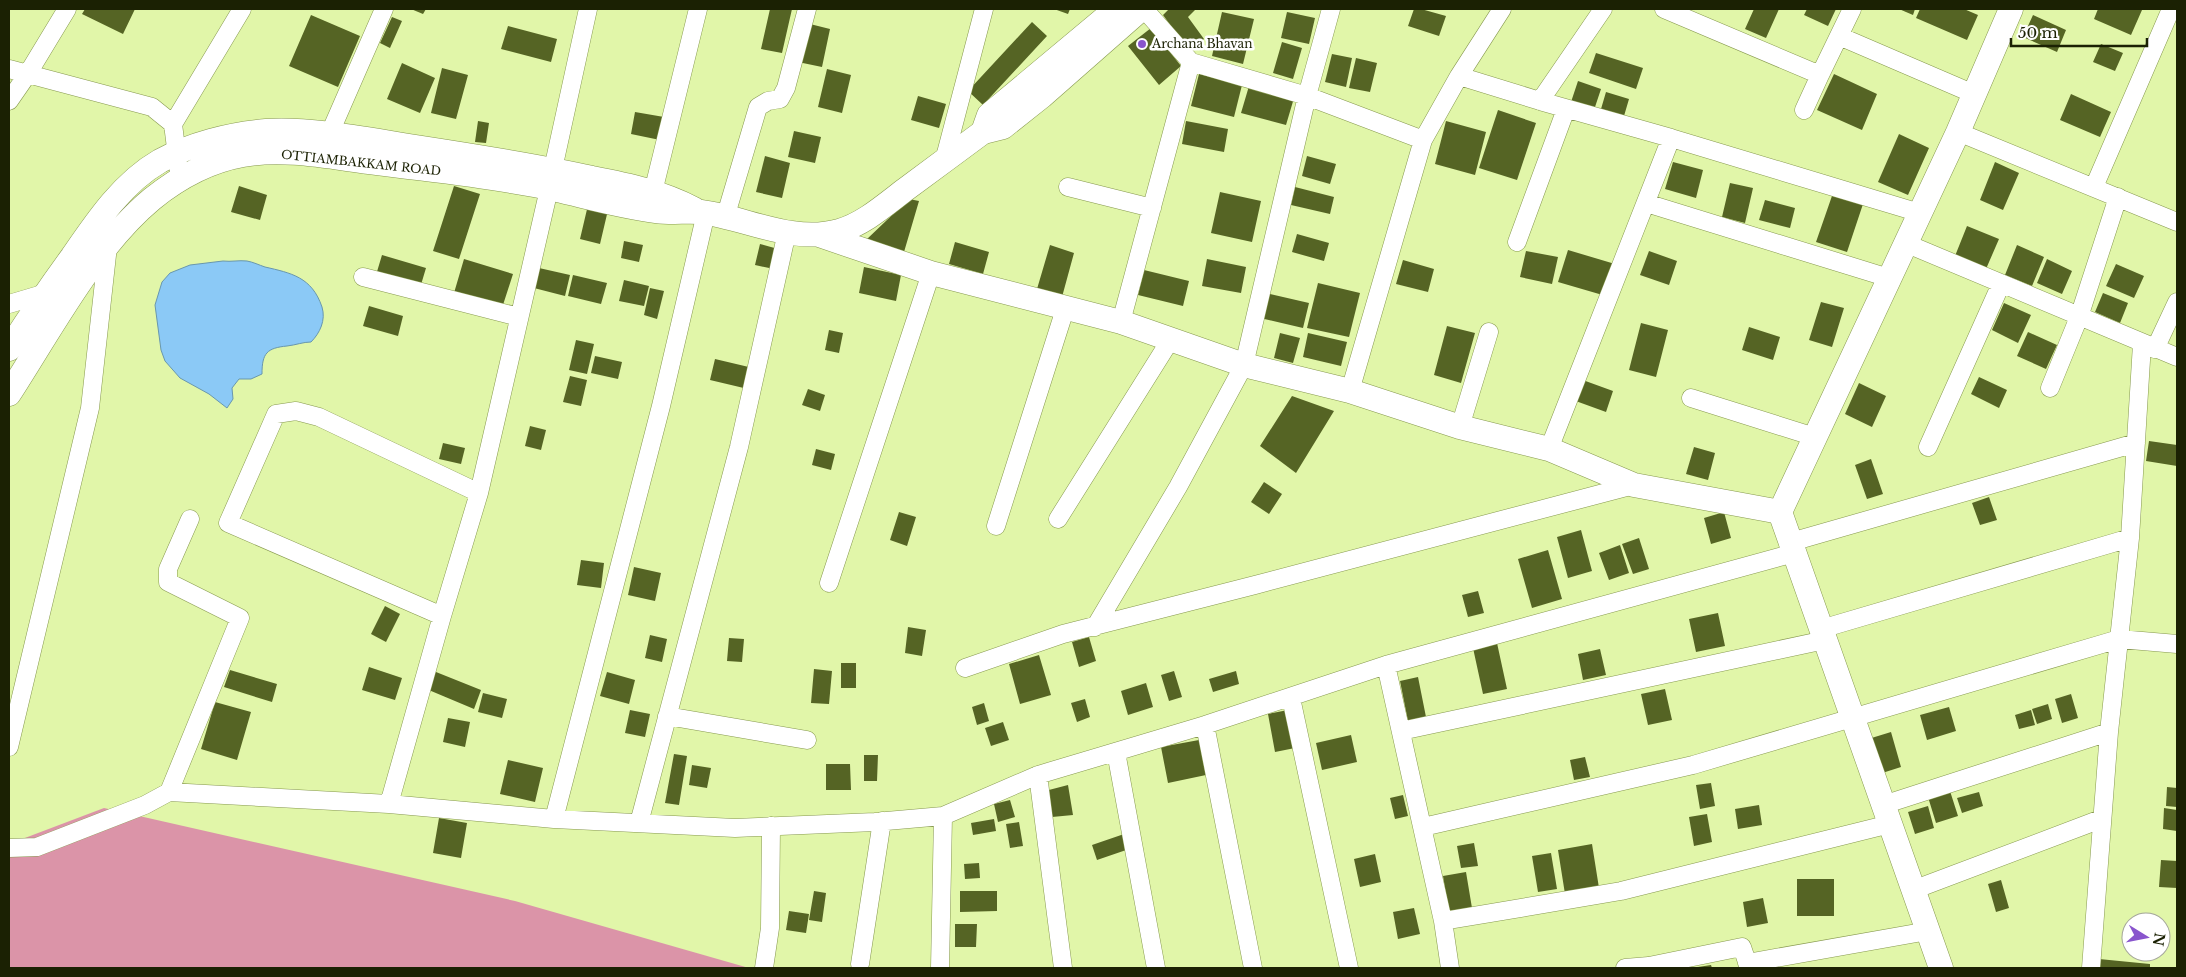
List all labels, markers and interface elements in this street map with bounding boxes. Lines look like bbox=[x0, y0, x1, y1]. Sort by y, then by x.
scale bar bbox=[2011, 15, 2147, 47]
text: 50 m bbox=[2018, 23, 2058, 42]
place label: Archana Bhavan bbox=[1151, 36, 1252, 51]
marker: Archana Bhavan bbox=[1136, 38, 1148, 50]
street label: OTTIAMBAKKAM ROAD bbox=[280, 147, 442, 178]
north arrow bbox=[2121, 912, 2171, 962]
text: N bbox=[2149, 931, 2169, 947]

